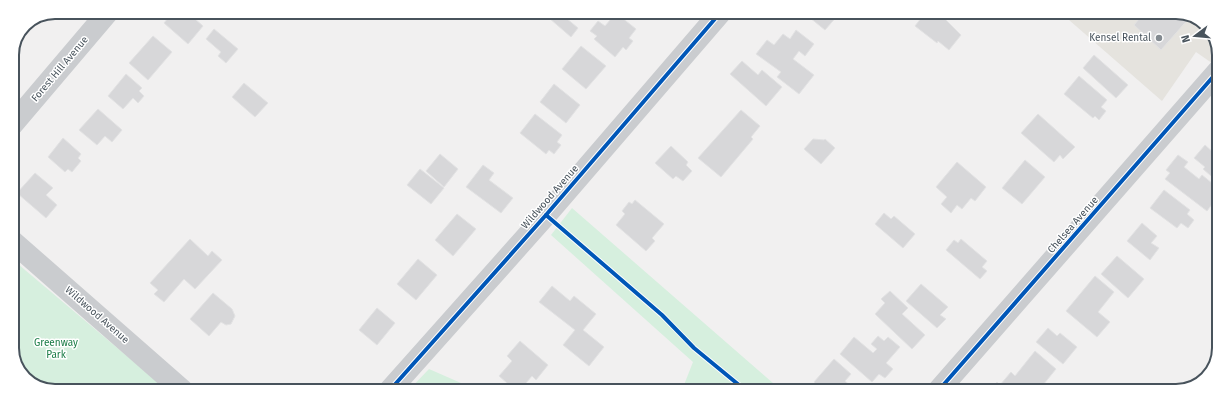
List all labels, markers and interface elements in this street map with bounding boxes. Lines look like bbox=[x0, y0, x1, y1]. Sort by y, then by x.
north arrow bbox=[1175, 16, 1215, 56]
place label: Kensel Rental bbox=[1089, 32, 1151, 44]
marker: Kensel Rental bbox=[1154, 33, 1164, 43]
text: N bbox=[1179, 33, 1193, 44]
street label: Forest Hill Avenue bbox=[29, 34, 91, 104]
street label: Wildwood Avenue bbox=[519, 163, 581, 231]
street label: Chelsea Avenue bbox=[1045, 194, 1101, 256]
street label: Wildwood Avenue bbox=[63, 284, 131, 346]
park label: Greenway Park bbox=[34, 337, 78, 361]

